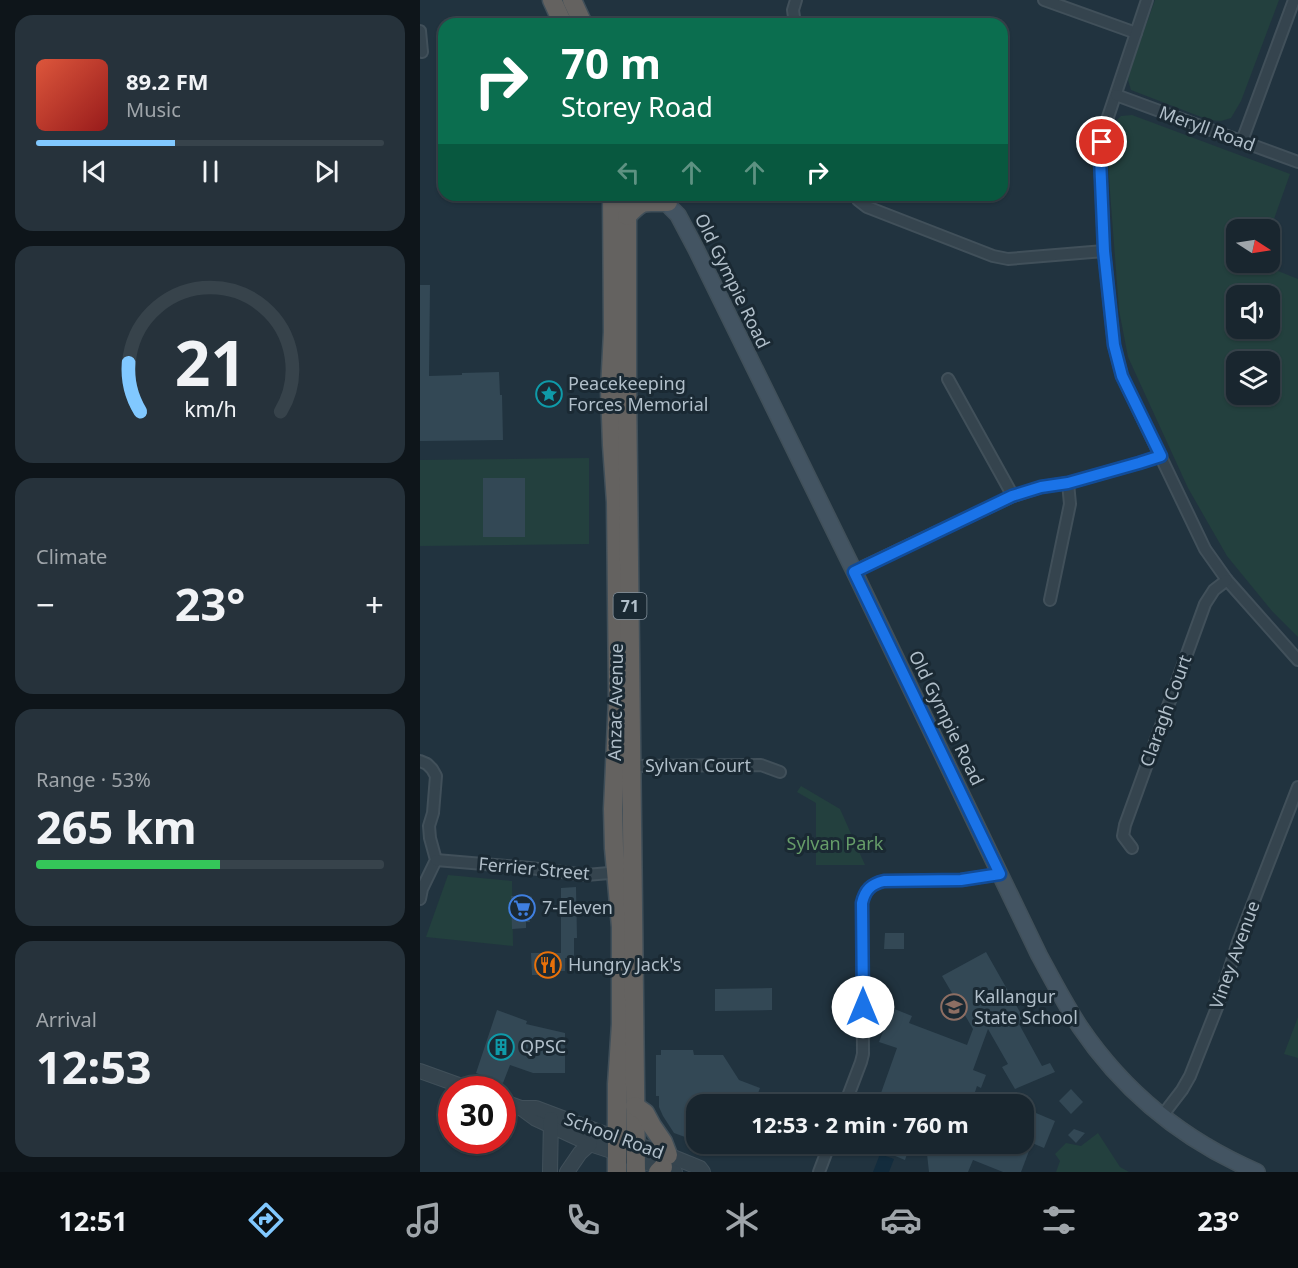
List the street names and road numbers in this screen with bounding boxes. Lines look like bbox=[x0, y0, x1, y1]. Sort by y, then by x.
street label: Meryll Road bbox=[1156, 100, 1259, 156]
street label: Old Gympie Road bbox=[690, 209, 776, 352]
road number: 71 bbox=[614, 593, 646, 619]
street label: Anzac Avenue bbox=[602, 643, 628, 761]
street label: Old Gympie Road bbox=[904, 646, 990, 789]
street label: Claragh Court bbox=[1134, 651, 1197, 770]
street label: Sylvan Court bbox=[645, 753, 752, 777]
street label: Ferrier Street bbox=[477, 851, 591, 885]
street label: Viney Avenue bbox=[1203, 897, 1265, 1012]
street label: School Road bbox=[561, 1106, 667, 1164]

